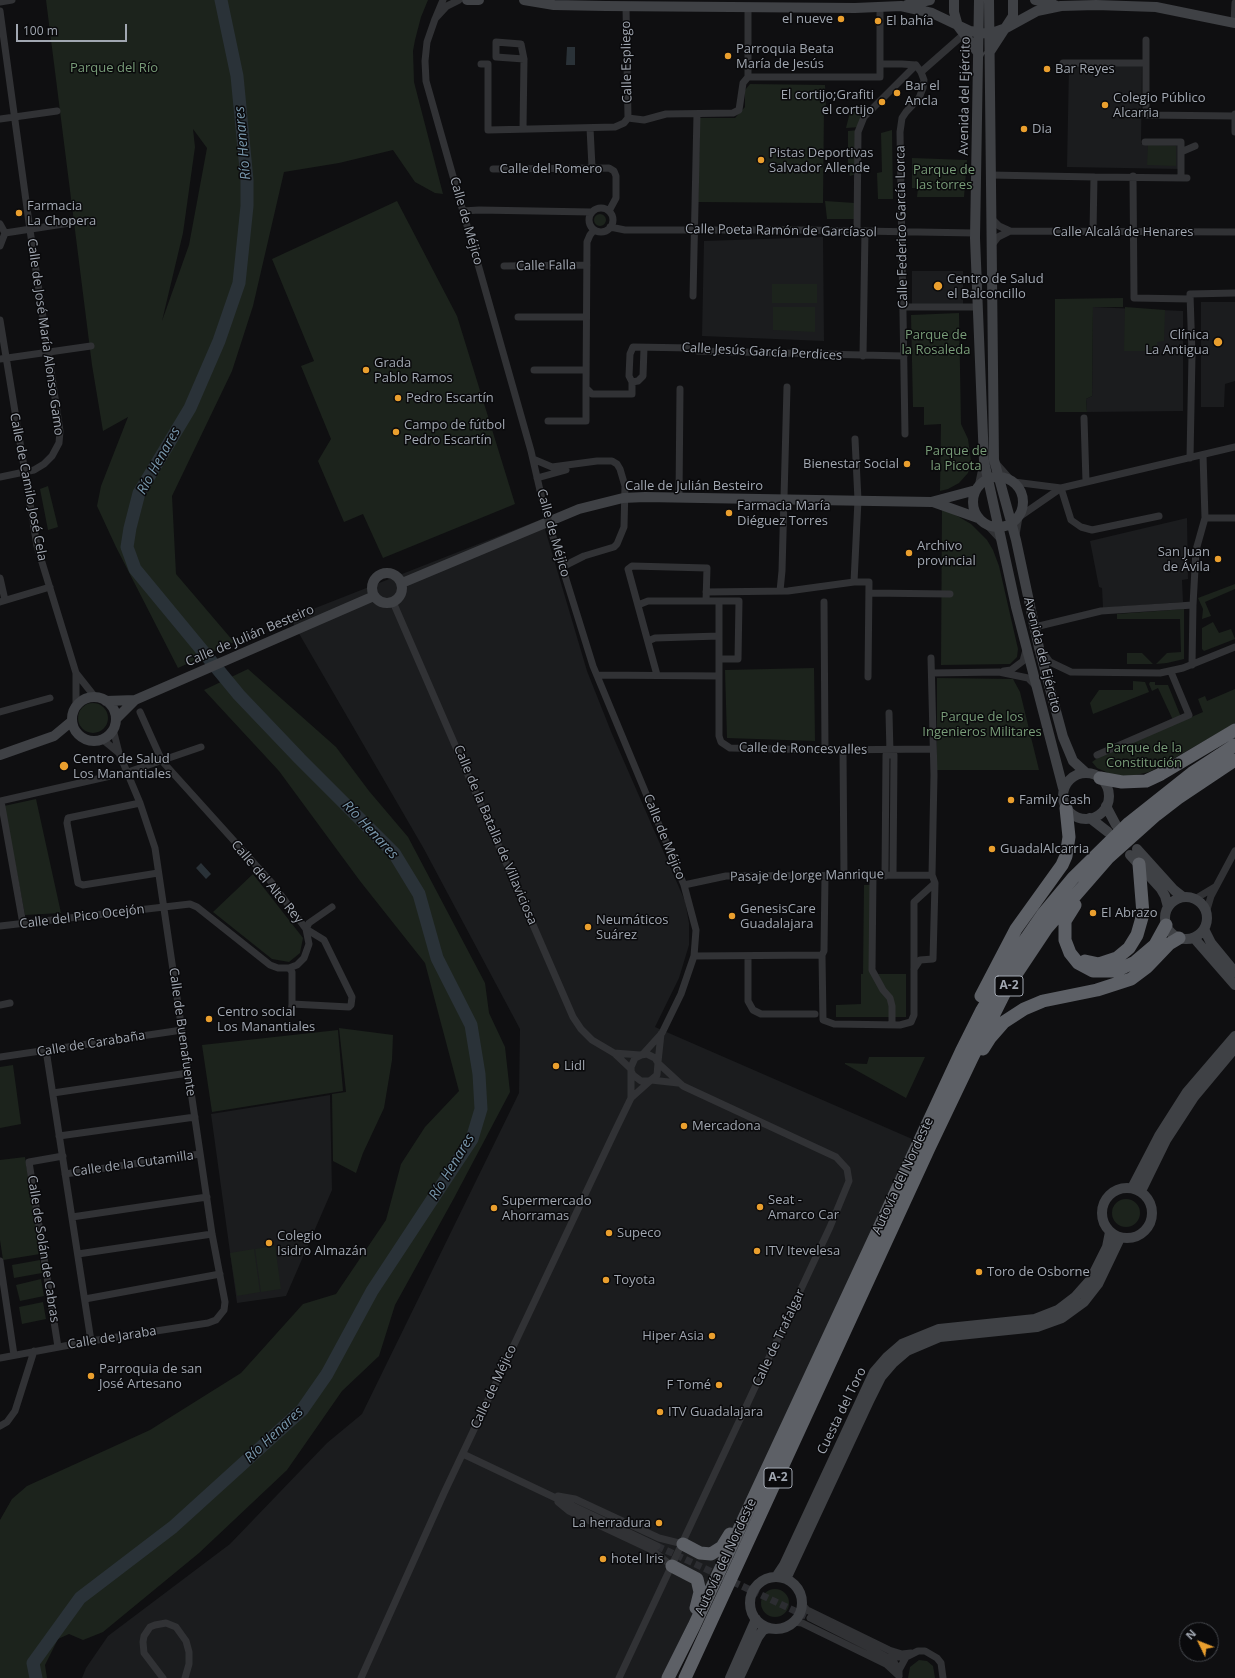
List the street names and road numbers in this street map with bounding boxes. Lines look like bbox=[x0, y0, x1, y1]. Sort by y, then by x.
street label: Calle Espliego bbox=[618, 20, 636, 104]
street label: Avenida del Ejército bbox=[956, 36, 974, 156]
street label: Calle Federico García Lorca bbox=[893, 145, 911, 309]
street label: Calle del Romero bbox=[500, 161, 602, 177]
street label: Calle de Méjico bbox=[446, 175, 486, 267]
street label: Calle Poeta Ramón de Garcíasol bbox=[685, 222, 877, 240]
street label: Calle Alcalá de Henares bbox=[1052, 224, 1194, 240]
street label: Calle de José María Alonso Gamo bbox=[23, 237, 67, 437]
street label: Calle Falla bbox=[516, 258, 576, 274]
street label: Calle Jesús García Perdices bbox=[681, 340, 843, 364]
street label: Calle de Camilo José Cela bbox=[6, 412, 50, 562]
street label: Calle de Julián Besteiro bbox=[625, 478, 763, 494]
street label: Calle de Méjico bbox=[533, 487, 573, 579]
street label: Avenida del Ejército bbox=[1020, 595, 1064, 715]
street label: Calle de Julián Besteiro bbox=[183, 602, 317, 670]
street label: Calle de Roncesvalles bbox=[739, 740, 867, 758]
street label: Calle de la Batalla de Villaviciosa bbox=[450, 743, 540, 927]
street label: Calle de Méjico bbox=[640, 792, 688, 882]
street label: Calle del Alto Rey bbox=[228, 837, 306, 927]
street label: Pasaje de Jorge Manrique bbox=[730, 867, 884, 885]
street label: Calle del Pico Ocejón bbox=[19, 902, 145, 932]
street label: Calle de Buenafuente bbox=[165, 967, 199, 1097]
road number: A-2 bbox=[995, 976, 1023, 996]
street label: Calle de Carabaña bbox=[36, 1028, 146, 1060]
street label: Autovía del Nordeste bbox=[869, 1115, 937, 1237]
street label: Calle de la Cutamilla bbox=[71, 1148, 195, 1180]
street label: Calle de Solán de Cabras bbox=[24, 1174, 62, 1324]
street label: Calle de Trafalgar bbox=[750, 1287, 808, 1389]
street label: Calle de Jaraba bbox=[66, 1323, 158, 1353]
street label: Calle de Méjico bbox=[468, 1343, 520, 1431]
street label: Cuesta del Toro bbox=[814, 1365, 870, 1457]
road number: A-2 bbox=[764, 1468, 792, 1488]
street label: Autovía del Nordeste bbox=[692, 1496, 760, 1618]

